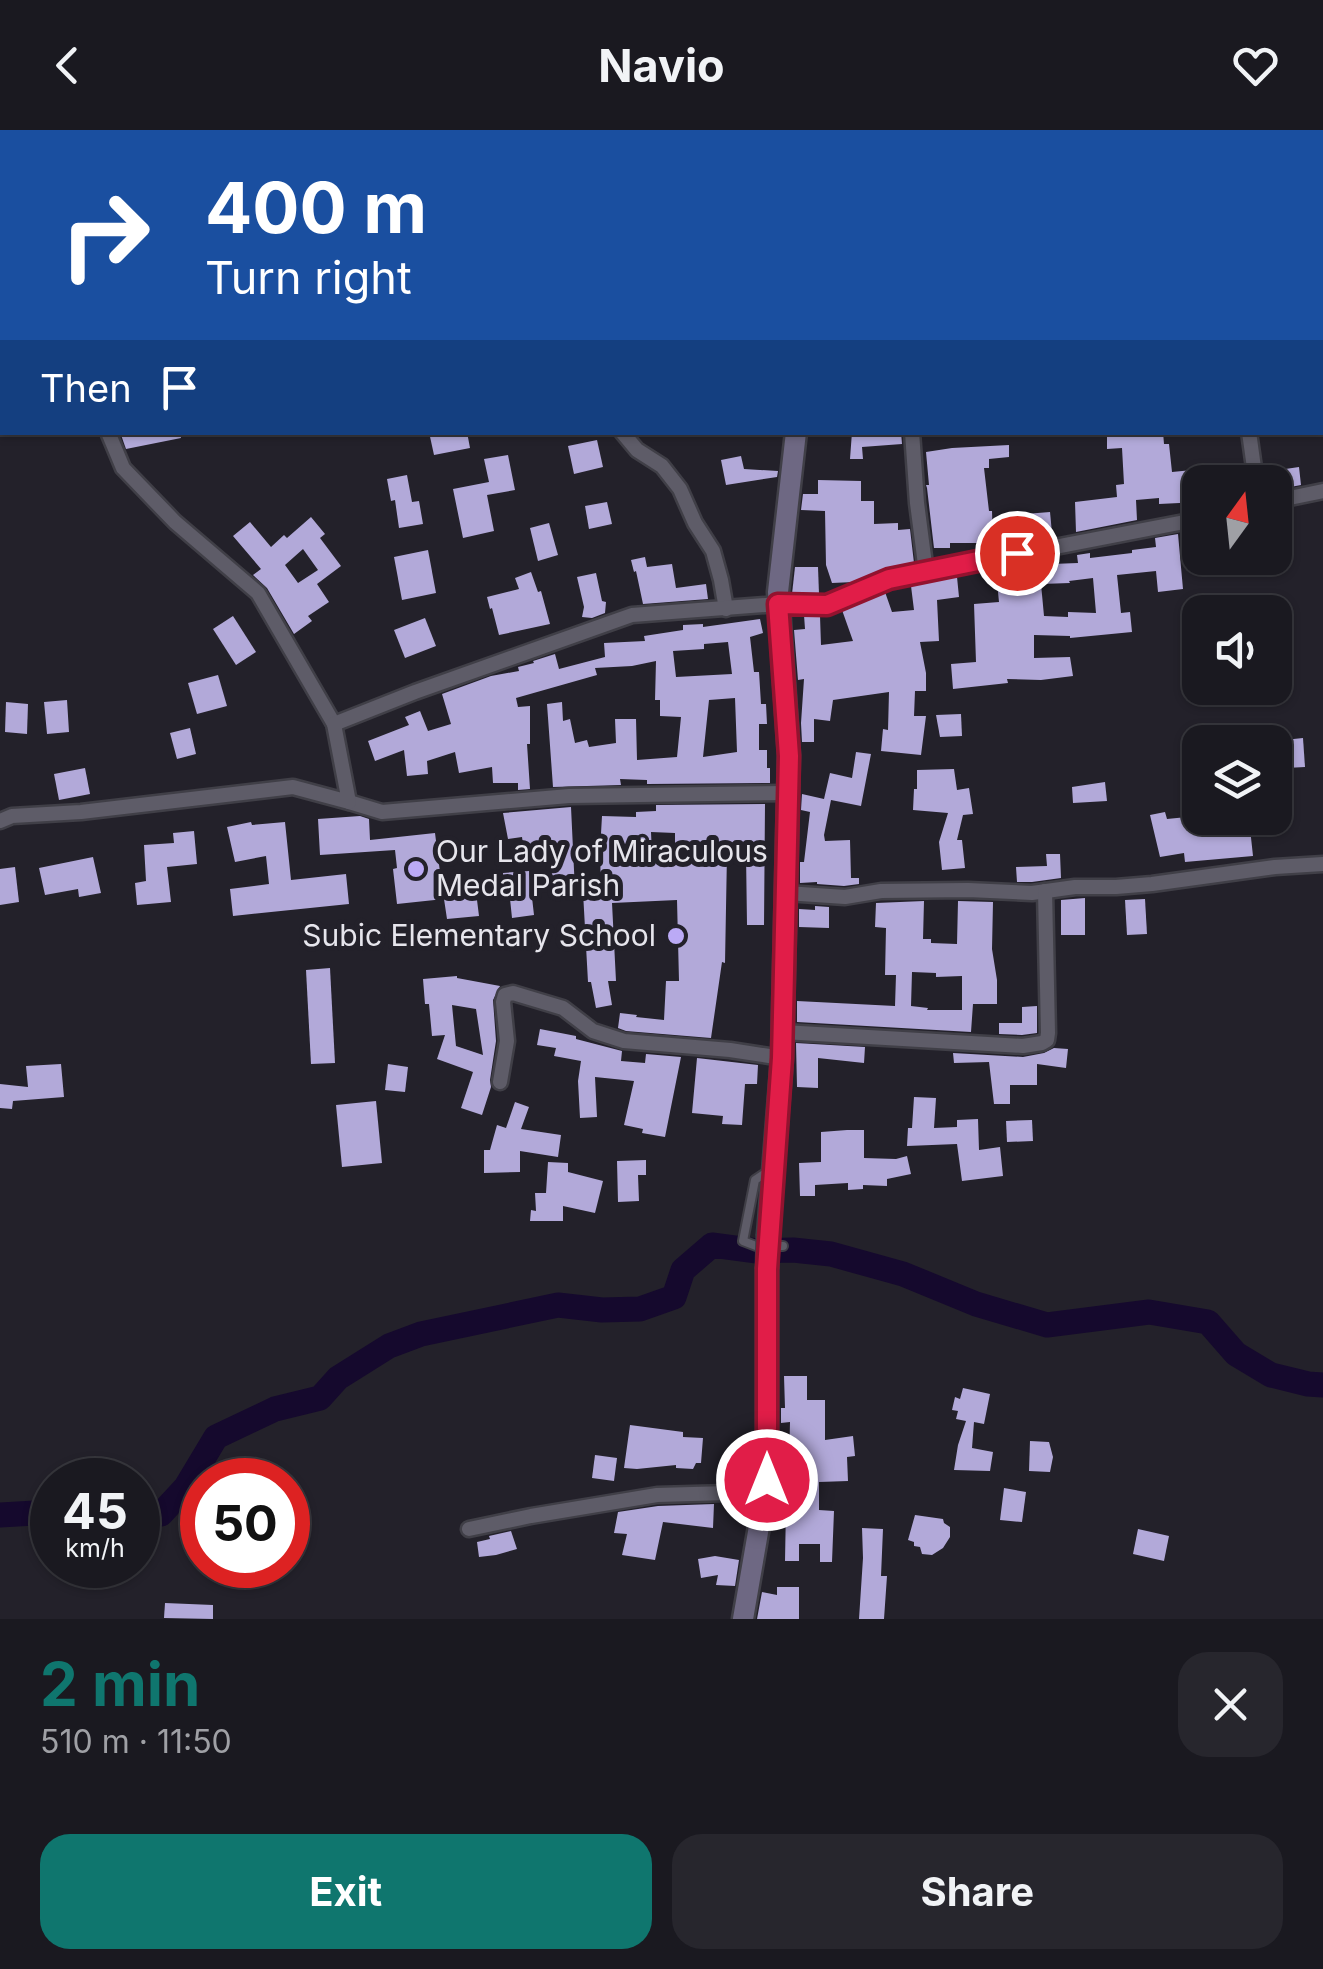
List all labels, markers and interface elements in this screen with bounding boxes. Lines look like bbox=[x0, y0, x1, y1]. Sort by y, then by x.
icon: back bbox=[40, 38, 95, 93]
text: Navio bbox=[598, 38, 725, 93]
icon: heart bbox=[1228, 38, 1283, 93]
text: 400 m bbox=[205, 165, 427, 250]
icon: right bbox=[40, 170, 170, 300]
text: Turn right bbox=[205, 250, 412, 305]
icon: arrive bbox=[152, 360, 207, 415]
text: Then bbox=[40, 365, 132, 411]
north arrow bbox=[1182, 465, 1292, 575]
map controls bbox=[1182, 465, 1292, 835]
pin bbox=[975, 511, 1060, 596]
icon: arrive bbox=[990, 526, 1045, 581]
button: sound bbox=[1182, 595, 1292, 705]
button: layers bbox=[1182, 725, 1292, 835]
place label: Our Lady of Miraculous Medal Parish bbox=[436, 833, 768, 903]
marker: Our Lady of Miraculous Medal Parish bbox=[405, 858, 427, 880]
place label: Subic Elementary School bbox=[302, 917, 656, 953]
marker: Subic Elementary School bbox=[665, 925, 687, 947]
position arrow bbox=[715, 1428, 819, 1532]
speed limit sign: 50 bbox=[180, 1458, 310, 1588]
text: 45 bbox=[62, 1481, 128, 1541]
text: km/h bbox=[65, 1533, 125, 1563]
text: 2 min bbox=[40, 1648, 200, 1720]
button: close bbox=[1178, 1652, 1283, 1757]
text: 510 m · 11:50 bbox=[40, 1722, 232, 1761]
button: Exit bbox=[40, 1834, 652, 1949]
button: Share bbox=[672, 1834, 1283, 1949]

